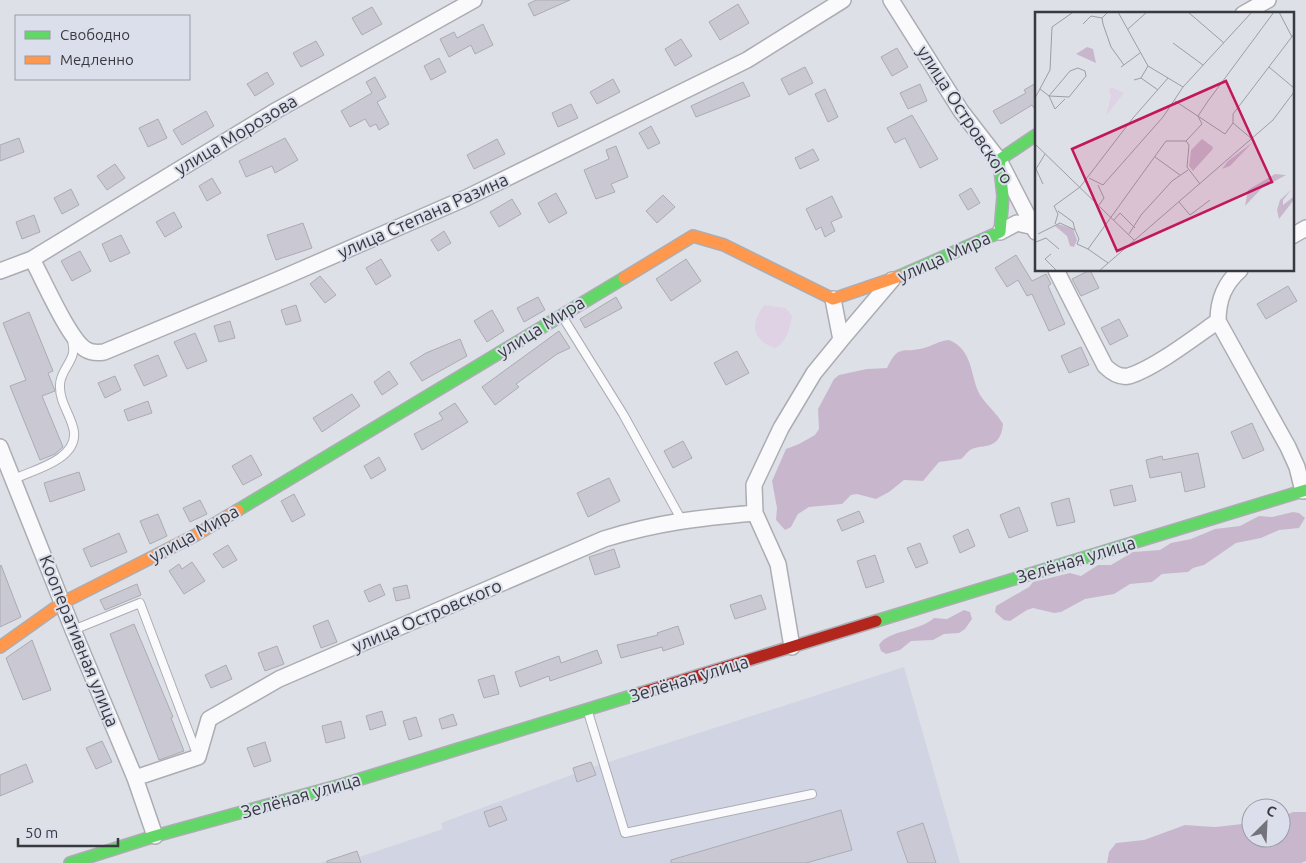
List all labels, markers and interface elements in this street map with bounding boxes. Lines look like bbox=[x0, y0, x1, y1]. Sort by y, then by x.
inset map bbox=[1035, 12, 1294, 271]
legend bbox=[15, 15, 190, 80]
text: Свободно bbox=[60, 26, 130, 43]
street label: улица Островского bbox=[914, 42, 1018, 187]
text: Медленно bbox=[60, 51, 134, 68]
street label: улица Морозова bbox=[171, 90, 300, 178]
street label: улица Степана Разина bbox=[334, 168, 511, 262]
street label: улица Мира bbox=[894, 227, 993, 285]
street label: улица Мира bbox=[493, 291, 588, 361]
street label: улица Мира bbox=[145, 500, 242, 566]
street label: Зелёная улица bbox=[1014, 531, 1138, 587]
street label: Кооперативная улица bbox=[36, 552, 124, 729]
street label: улица Островского bbox=[349, 575, 504, 656]
street label: Зелёная улица bbox=[627, 650, 751, 706]
street label: Зелёная улица bbox=[239, 768, 363, 822]
north arrow bbox=[1241, 798, 1291, 848]
text: С bbox=[1264, 802, 1279, 820]
scale bar bbox=[18, 816, 118, 848]
text: 50 m bbox=[25, 824, 58, 841]

